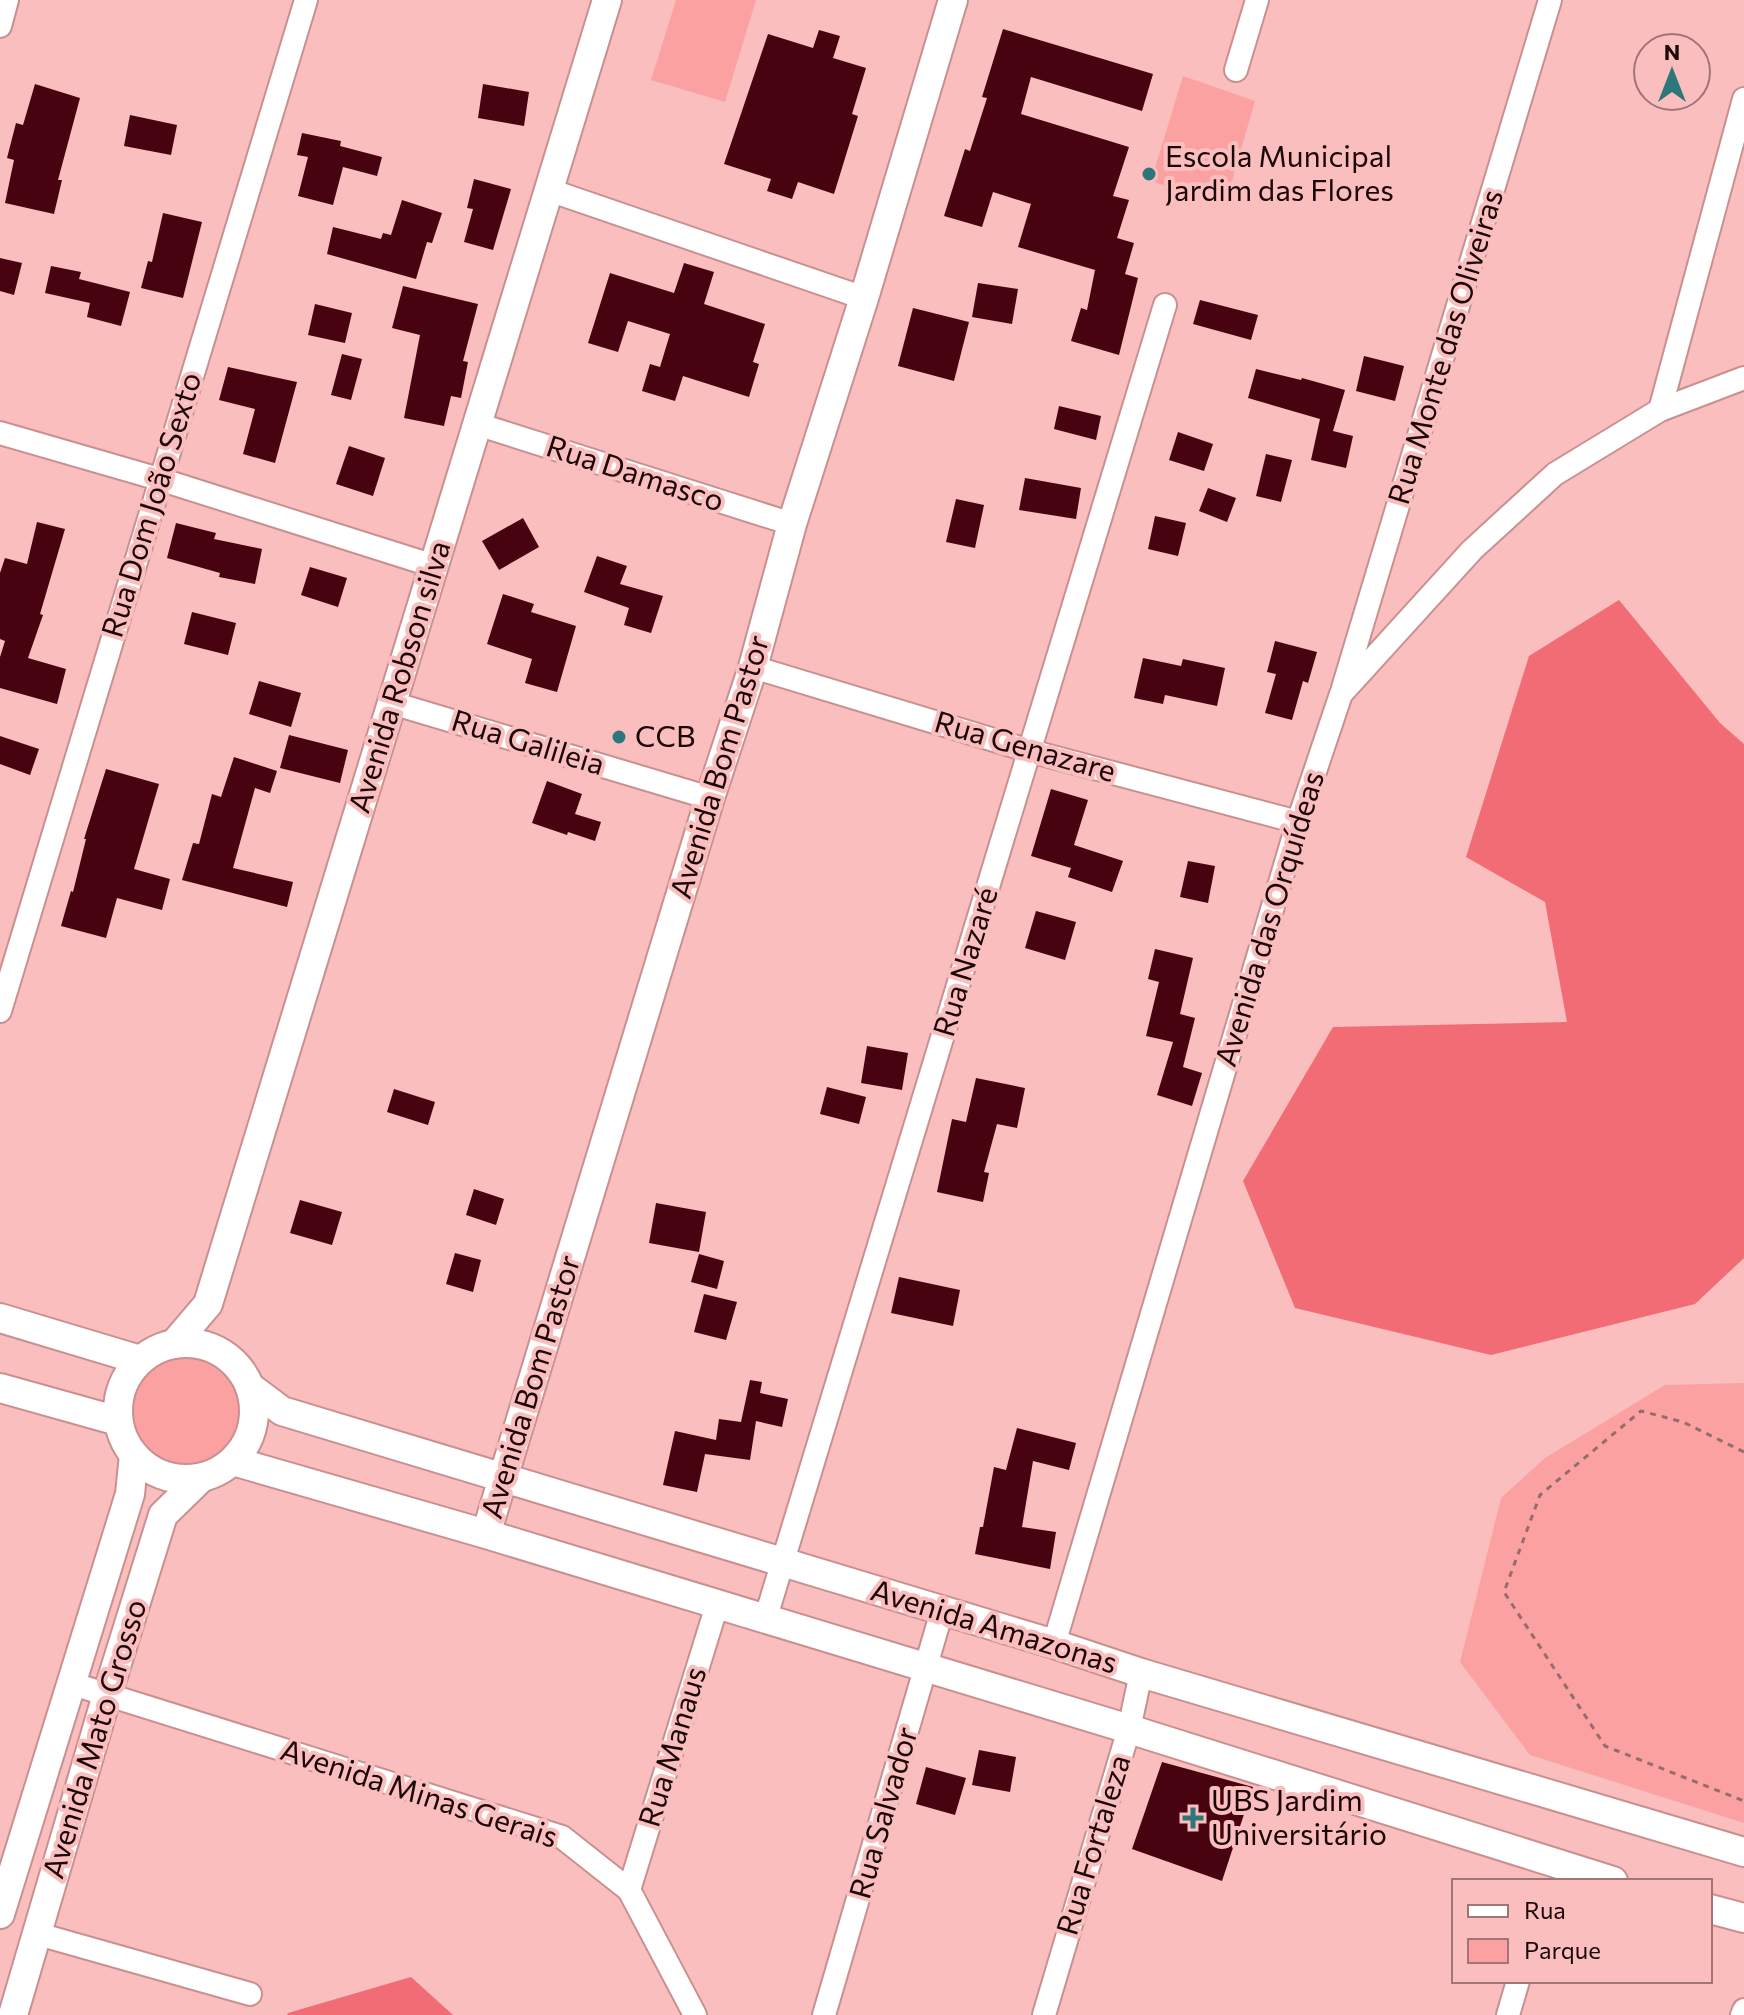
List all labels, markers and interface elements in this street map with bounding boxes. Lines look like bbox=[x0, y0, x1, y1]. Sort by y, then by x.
north arrow bbox=[1632, 32, 1712, 112]
text: N bbox=[1664, 38, 1680, 65]
place label: Escola Municipal Jardim das Flores bbox=[1165, 136, 1394, 207]
marker: Escola Municipal Jardim das Flores bbox=[1140, 165, 1158, 183]
street label: Rua Monte das Oliveiras bbox=[1378, 184, 1509, 508]
street label: Rua Dom João Sexto bbox=[92, 367, 208, 641]
street label: Rua Damasco bbox=[542, 426, 729, 518]
street label: Avenida Robson silva bbox=[339, 536, 457, 817]
street label: Avenida Bom Pastor bbox=[660, 630, 775, 902]
street label: Rua Galileia bbox=[448, 700, 610, 781]
street label: Rua Genazare bbox=[931, 701, 1121, 788]
place label: CCB bbox=[635, 716, 695, 753]
marker: CCB bbox=[610, 728, 628, 746]
street label: Avenida das Orquídeas bbox=[1205, 766, 1330, 1070]
street label: Rua Nazaré bbox=[923, 882, 1004, 1040]
street label: Avenida Bom Pastor bbox=[471, 1250, 586, 1522]
street label: Avenida Amazonas bbox=[867, 1570, 1122, 1680]
street label: Avenida Mato Grosso bbox=[33, 1594, 153, 1882]
street label: Rua Manaus bbox=[629, 1662, 712, 1831]
street label: Rua Salvador bbox=[839, 1722, 924, 1903]
street label: Avenida Minas Gerais bbox=[277, 1729, 563, 1854]
street label: Rua Fortaleza bbox=[1047, 1750, 1137, 1939]
place label: UBS Jardim Universitário bbox=[1211, 1780, 1387, 1851]
marker: UBS Jardim Universitário bbox=[1182, 1807, 1204, 1829]
legend bbox=[1452, 1879, 1712, 1983]
text: Rua bbox=[1524, 1895, 1566, 1924]
text: Parque bbox=[1524, 1935, 1601, 1964]

